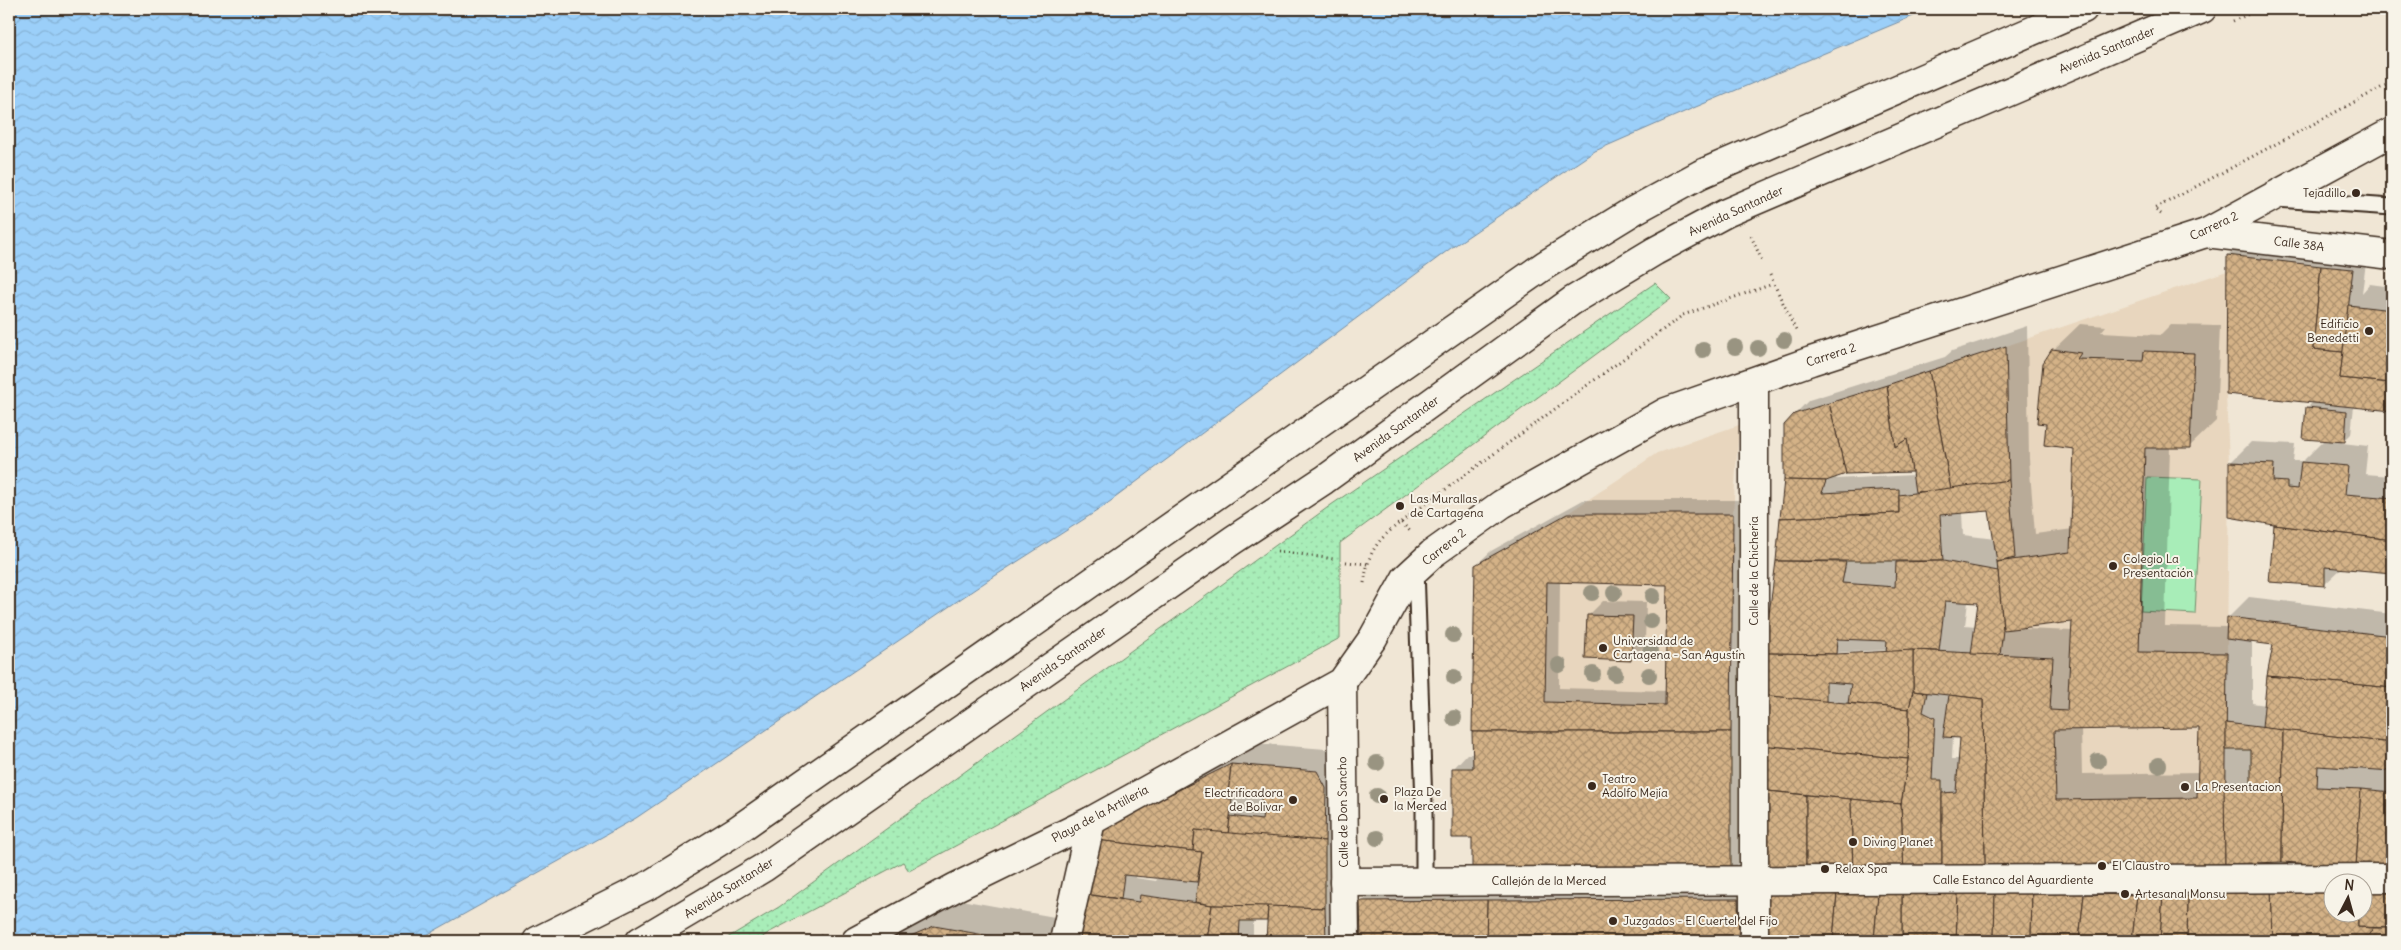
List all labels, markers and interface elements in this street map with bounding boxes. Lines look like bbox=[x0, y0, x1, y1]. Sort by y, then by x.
street label: Avenida Santander bbox=[2057, 22, 2157, 77]
street label: Avenida Santander bbox=[1686, 182, 1786, 239]
place label: Tejadillo bbox=[2303, 185, 2346, 200]
marker: Tejadillo bbox=[2350, 187, 2362, 199]
street label: Carrera 2 bbox=[2187, 208, 2241, 243]
street label: Calle 38A bbox=[2273, 233, 2325, 254]
place label: Edificio Benedetti bbox=[2307, 316, 2359, 345]
marker: Edificio Benedetti bbox=[2363, 325, 2375, 337]
street label: Carrera 2 bbox=[1804, 339, 1858, 370]
street label: Avenida Santander bbox=[1350, 392, 1442, 465]
place label: Las Murallas de Cartagena bbox=[1410, 491, 1484, 520]
marker: Las Murallas de Cartagena bbox=[1394, 500, 1406, 512]
street label: Calle de la Chichería bbox=[1746, 516, 1761, 626]
street label: Carrera 2 bbox=[1419, 525, 1469, 568]
place label: Colegio La Presentación bbox=[2123, 551, 2193, 580]
marker: Colegio La Presentación bbox=[2107, 560, 2119, 572]
street label: Avenida Santander bbox=[1016, 623, 1109, 694]
place label: Universidad de Cartagena - San Agustín bbox=[1613, 633, 1745, 662]
marker: Universidad de Cartagena - San Agustín bbox=[1597, 642, 1609, 654]
street label: Calle de Don Sancho bbox=[1334, 756, 1351, 868]
place label: Teatro Adolfo Mejía bbox=[1602, 771, 1668, 800]
place label: La Presentacion bbox=[2195, 779, 2282, 794]
marker: Teatro Adolfo Mejía bbox=[1586, 780, 1598, 792]
marker: La Presentacion bbox=[2179, 781, 2191, 793]
street label: Playa de la Artillería bbox=[1049, 782, 1151, 845]
place label: Plaza De la Merced bbox=[1394, 784, 1447, 813]
place label: Electrificadora de Bolivar bbox=[1204, 785, 1283, 814]
marker: Plaza De la Merced bbox=[1378, 793, 1390, 805]
marker: Electrificadora de Bolivar bbox=[1287, 794, 1299, 806]
place label: Diving Planet bbox=[1863, 834, 1933, 849]
marker: Diving Planet bbox=[1847, 836, 1859, 848]
street label: Avenida Santander bbox=[681, 854, 776, 921]
place label: El Claustro bbox=[2112, 858, 2170, 873]
marker: El Claustro bbox=[2096, 860, 2108, 872]
place label: Relax Spa bbox=[1835, 861, 1888, 876]
marker: Relax Spa bbox=[1819, 863, 1831, 875]
street label: Calle Estanco del Aguardiente bbox=[1933, 872, 2093, 887]
north arrow bbox=[2324, 872, 2374, 922]
street label: Callejón de la Merced bbox=[1492, 873, 1606, 888]
text: N bbox=[2344, 876, 2355, 895]
place label: Artesanal Monsu bbox=[2135, 886, 2225, 901]
marker: Artesanal Monsu bbox=[2119, 888, 2131, 900]
place label: Juzgados - El Cuertel del Fijo bbox=[1623, 913, 1778, 928]
marker: Juzgados - El Cuertel del Fijo bbox=[1607, 915, 1619, 927]

